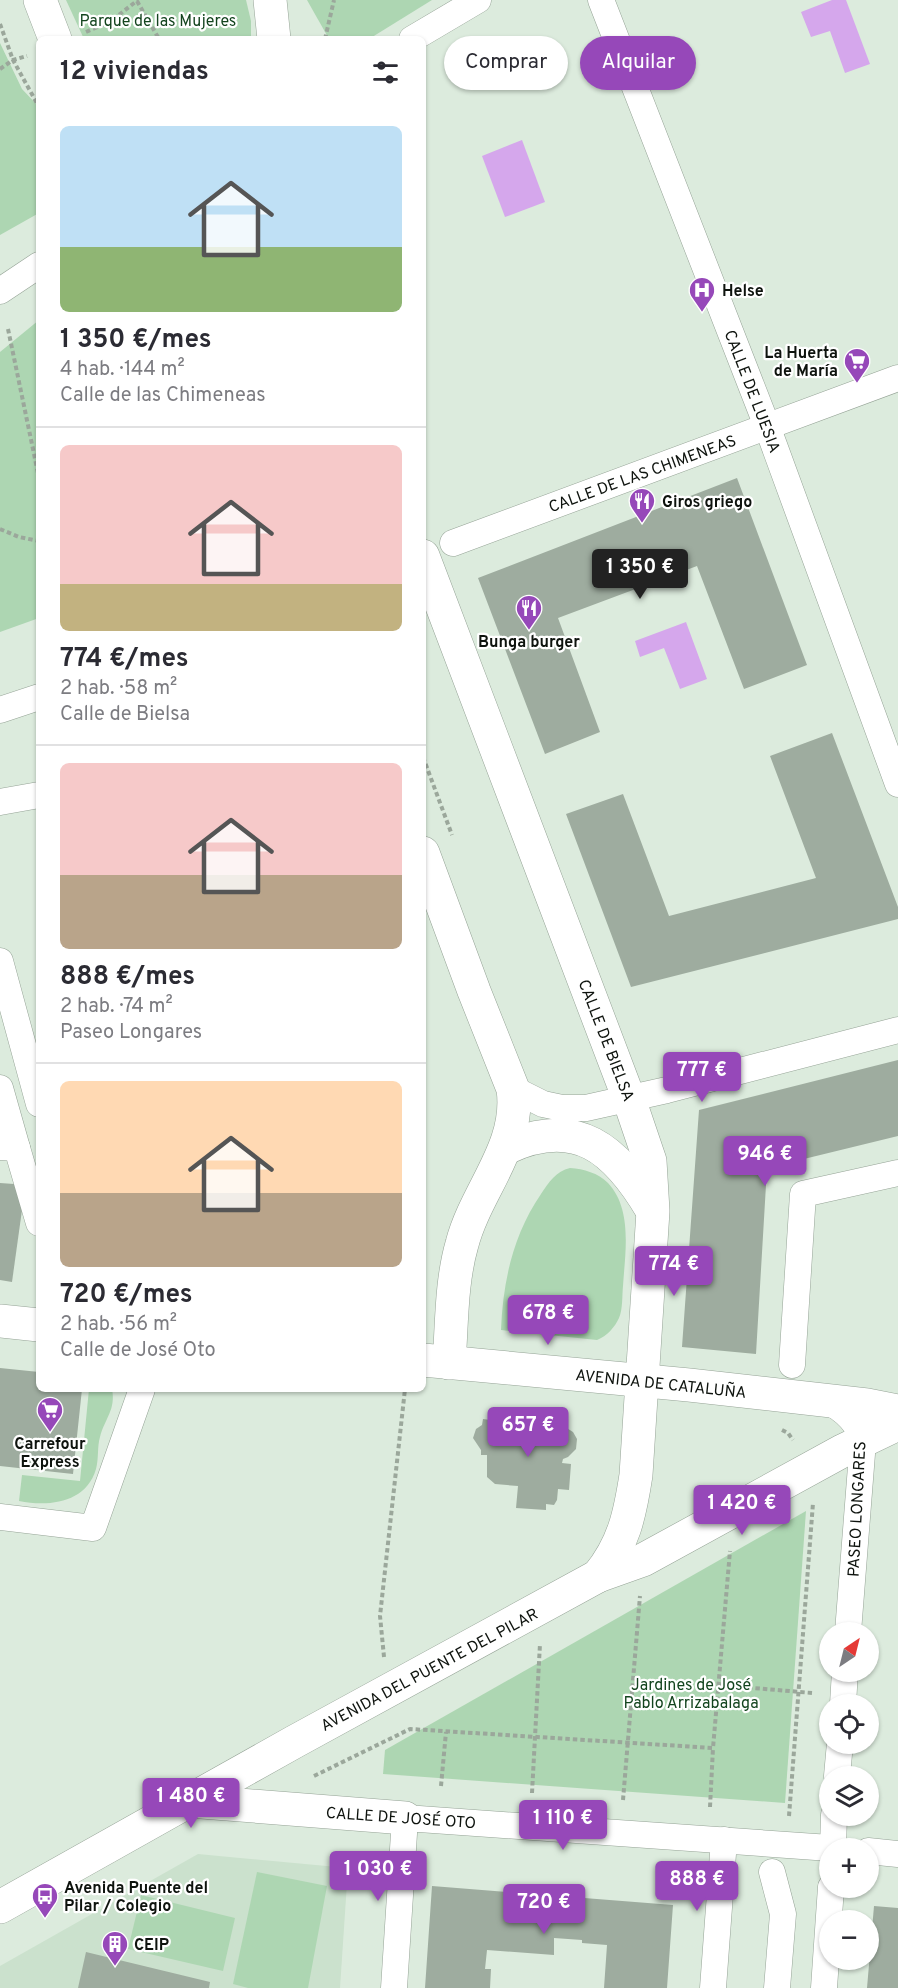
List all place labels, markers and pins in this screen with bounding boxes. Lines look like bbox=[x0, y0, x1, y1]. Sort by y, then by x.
hospital icon: Helse bbox=[687, 275, 717, 313]
place label: Helse bbox=[722, 282, 764, 302]
place label: La Huerta de María bbox=[764, 344, 838, 382]
supermarket icon: La Huerta de María bbox=[842, 346, 872, 384]
restaurant icon: Giros griego bbox=[627, 486, 657, 524]
place label: Giros griego bbox=[662, 493, 752, 513]
pin: 1 350 € bbox=[585, 549, 695, 600]
restaurant icon: Bunga burger bbox=[514, 593, 544, 631]
place label: Bunga burger bbox=[478, 633, 580, 653]
pin: 777 € bbox=[660, 1052, 744, 1103]
pin: 946 € bbox=[723, 1136, 807, 1187]
pin: 774 € bbox=[632, 1246, 716, 1297]
pin: 678 € bbox=[506, 1295, 590, 1346]
supermarket icon: Carrefour Express bbox=[35, 1395, 65, 1433]
pin: 657 € bbox=[486, 1407, 570, 1458]
place label: Carrefour Express bbox=[14, 1435, 86, 1473]
pin: 1 420 € bbox=[687, 1485, 797, 1536]
pin: 1 480 € bbox=[136, 1778, 246, 1829]
pin: 1 110 € bbox=[508, 1800, 618, 1851]
pin: 1 030 € bbox=[323, 1851, 433, 1902]
pin: 888 € bbox=[655, 1861, 739, 1912]
place label: Avenida Puente del Pilar / Colegio bbox=[64, 1879, 208, 1917]
bus stop icon: Avenida Puente del Pilar / Colegio bbox=[30, 1881, 60, 1919]
pin: 720 € bbox=[502, 1884, 586, 1935]
building icon: CEIP bbox=[100, 1929, 130, 1967]
place label: CEIP bbox=[134, 1936, 169, 1956]

